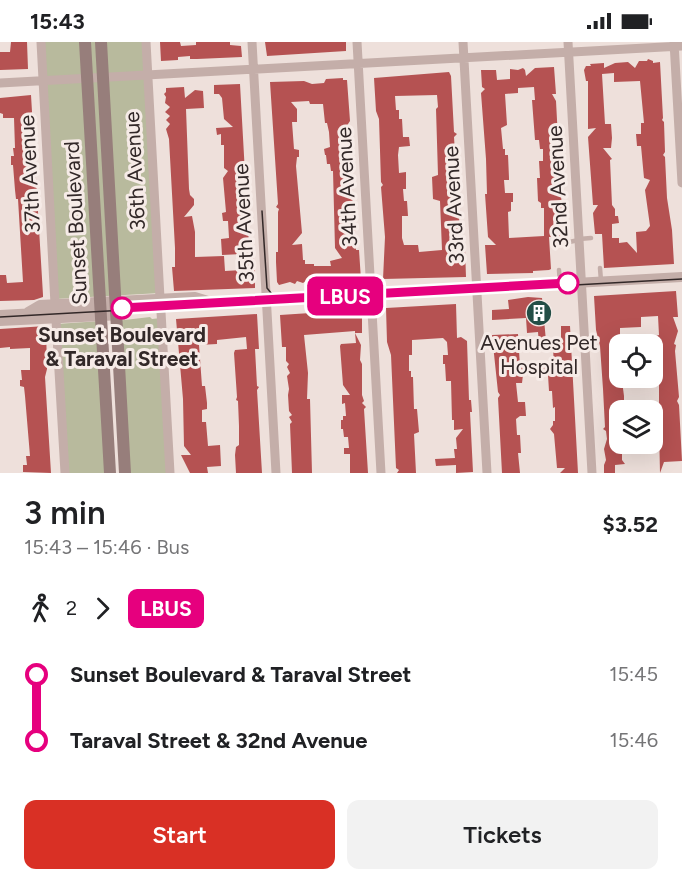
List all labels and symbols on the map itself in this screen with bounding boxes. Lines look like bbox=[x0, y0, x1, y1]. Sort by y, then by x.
street label: 36th Avenue bbox=[119, 111, 150, 231]
street label: 37th Avenue bbox=[14, 114, 45, 234]
street label: 32nd Avenue bbox=[542, 125, 573, 249]
street label: 34th Avenue bbox=[331, 126, 362, 248]
street label: Sunset Boulevard bbox=[59, 140, 92, 306]
street label: 33rd Avenue bbox=[438, 145, 469, 265]
street label: 35th Avenue bbox=[228, 163, 259, 283]
unlabelled marker bbox=[557, 272, 579, 294]
line badge: LBUS bbox=[303, 276, 387, 316]
marker: Sunset Boulevard & Taraval Street bbox=[111, 297, 133, 319]
building icon: Avenues Pet Hospital bbox=[524, 298, 554, 328]
place label: Sunset Boulevard & Taraval Street bbox=[38, 322, 206, 371]
place label: Avenues Pet Hospital bbox=[480, 330, 598, 379]

